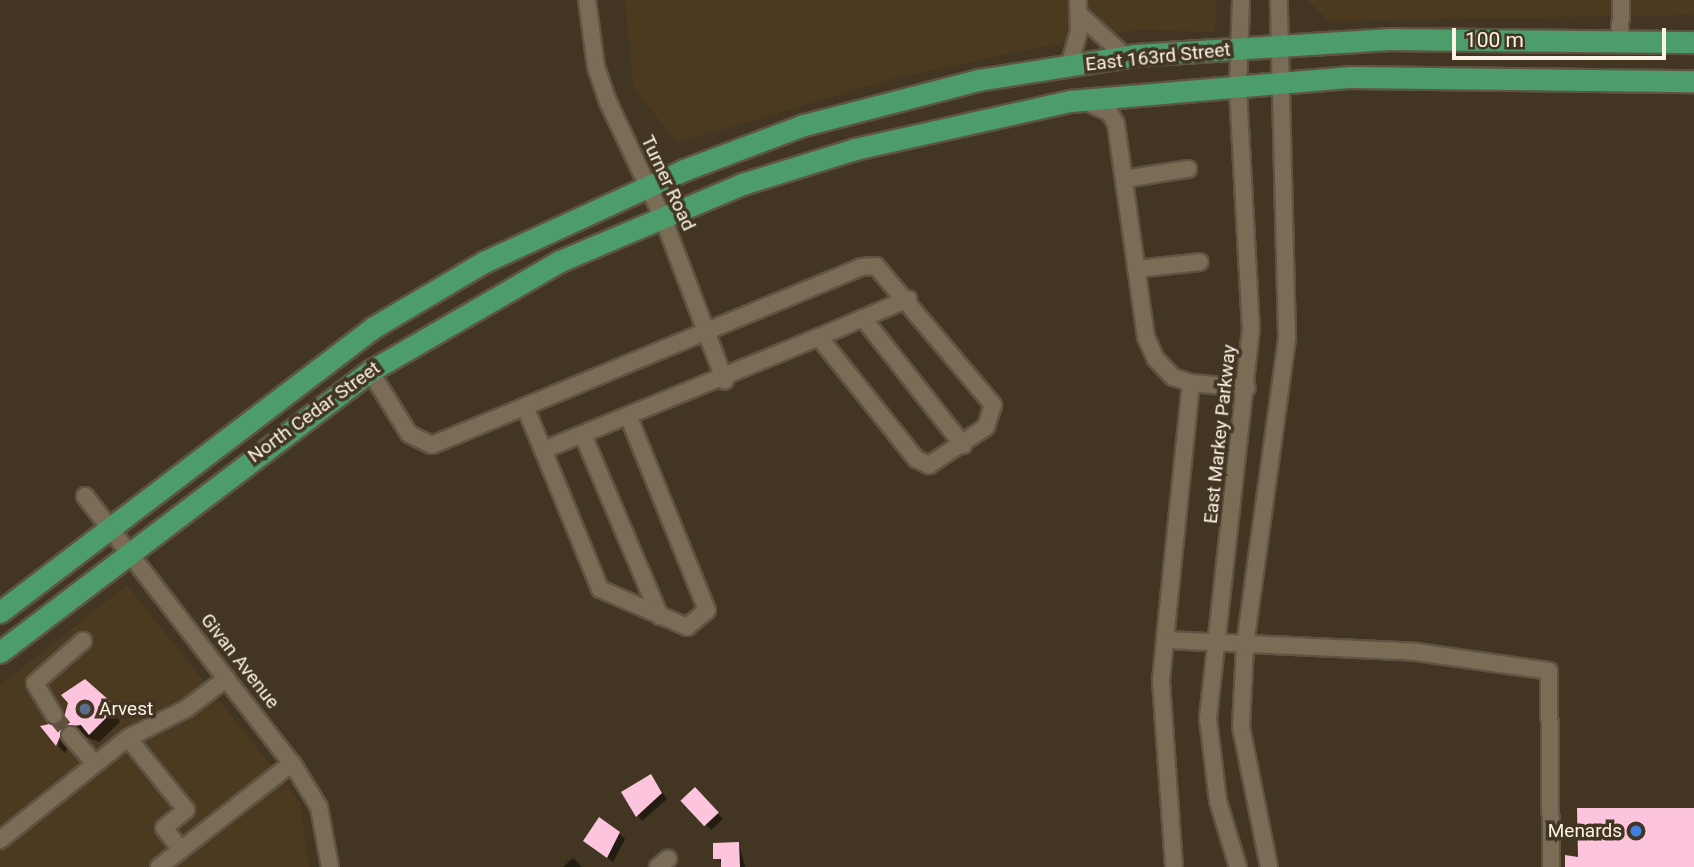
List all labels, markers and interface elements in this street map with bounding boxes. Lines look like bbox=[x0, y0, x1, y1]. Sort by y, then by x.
scale bar bbox=[1456, 14, 1670, 58]
text: 100 m bbox=[1465, 28, 1524, 52]
street label: East 163rd Street bbox=[1084, 38, 1232, 76]
street label: Turner Road bbox=[636, 132, 700, 234]
street label: East Markey Parkway bbox=[1199, 343, 1241, 525]
street label: North Cedar Street bbox=[244, 357, 384, 467]
street label: Givan Avenue bbox=[196, 609, 284, 713]
place label: Arvest bbox=[99, 698, 153, 720]
marker: Arvest bbox=[77, 701, 93, 717]
place label: Menards bbox=[1548, 820, 1622, 842]
marker: Menards bbox=[1628, 823, 1644, 839]

